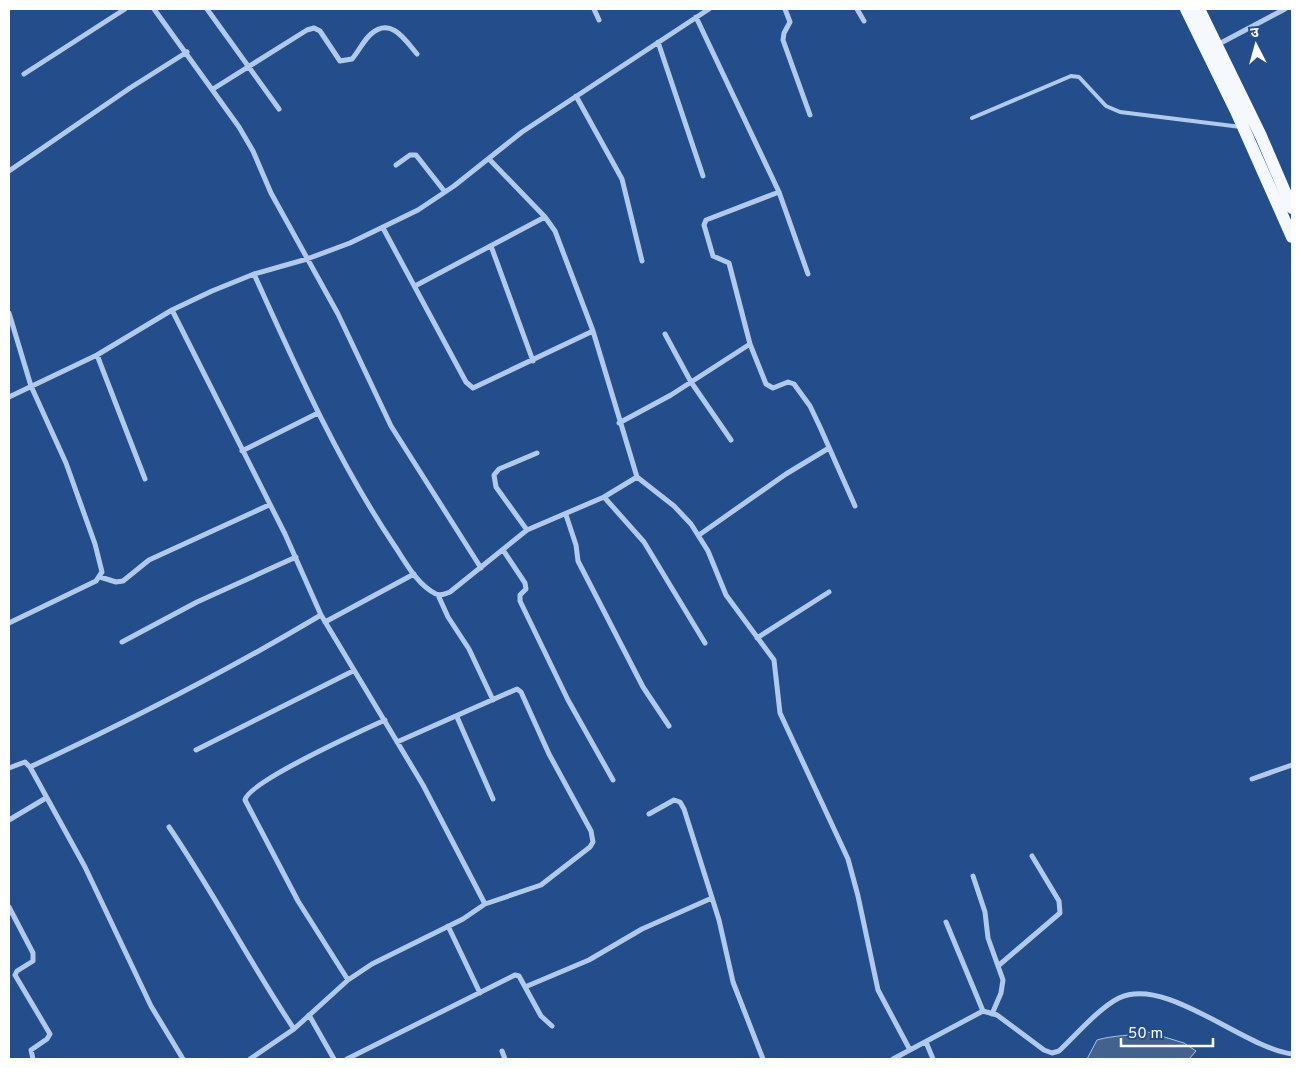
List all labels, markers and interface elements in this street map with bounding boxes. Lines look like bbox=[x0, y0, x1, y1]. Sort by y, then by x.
north arrow bbox=[1231, 20, 1281, 70]
text: उ bbox=[1250, 25, 1261, 42]
scale bar bbox=[1121, 1016, 1214, 1048]
text: 50 m bbox=[1128, 1025, 1163, 1044]

